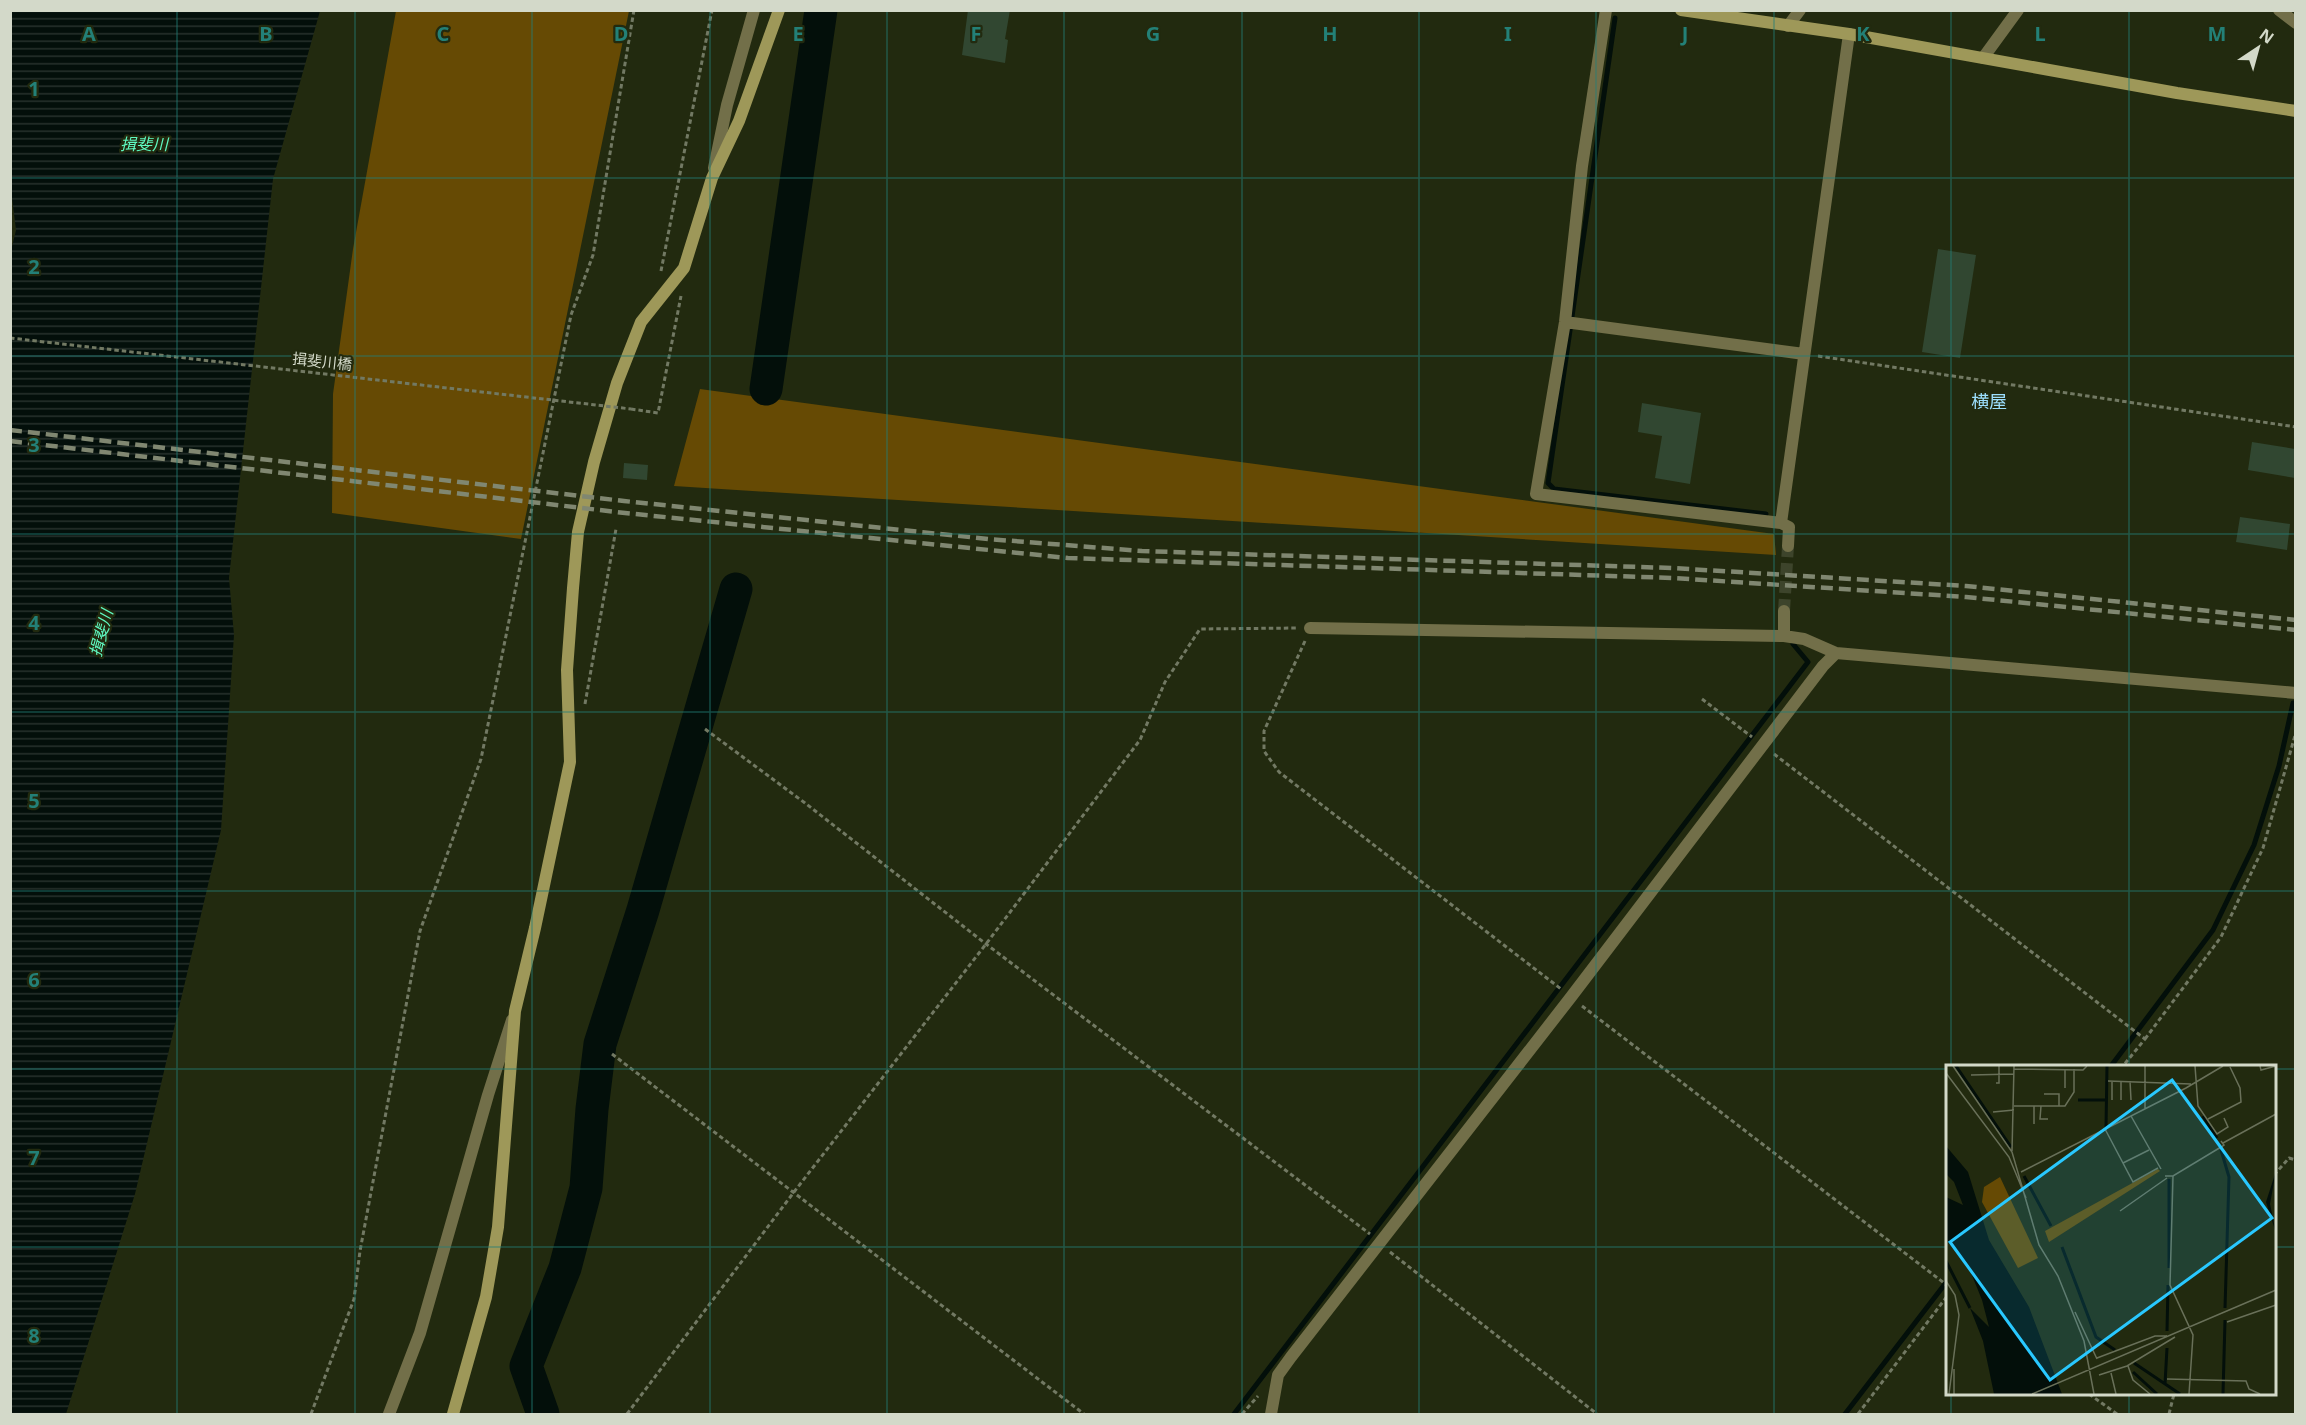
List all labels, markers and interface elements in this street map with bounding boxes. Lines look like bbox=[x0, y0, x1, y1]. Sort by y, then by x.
north arrow bbox=[2228, 18, 2288, 78]
text: A bbox=[82, 20, 96, 47]
text: B bbox=[259, 20, 273, 47]
text: C bbox=[437, 20, 450, 47]
text: D bbox=[614, 20, 628, 47]
text: E bbox=[792, 20, 804, 47]
text: F bbox=[971, 20, 981, 47]
text: G bbox=[1146, 20, 1160, 47]
text: H bbox=[1322, 20, 1338, 47]
text: I bbox=[1504, 20, 1512, 47]
text: J bbox=[1680, 20, 1688, 47]
text: K bbox=[1856, 20, 1870, 47]
text: L bbox=[2034, 20, 2046, 47]
text: M bbox=[2208, 20, 2226, 47]
text: N bbox=[2255, 23, 2279, 49]
text: 1 bbox=[28, 75, 40, 102]
water label: 揖斐川 bbox=[120, 133, 170, 155]
text: 2 bbox=[28, 253, 40, 280]
street label: 揖斐川橋 bbox=[291, 348, 353, 374]
district label: 横屋 bbox=[1971, 389, 2007, 413]
text: 3 bbox=[28, 431, 40, 458]
water label: 揖斐川 bbox=[84, 605, 118, 659]
text: 4 bbox=[28, 609, 40, 636]
text: 5 bbox=[28, 787, 40, 814]
text: 6 bbox=[28, 966, 40, 993]
inset map bbox=[1946, 1065, 2276, 1395]
text: 7 bbox=[28, 1144, 40, 1171]
text: 8 bbox=[28, 1322, 40, 1349]

